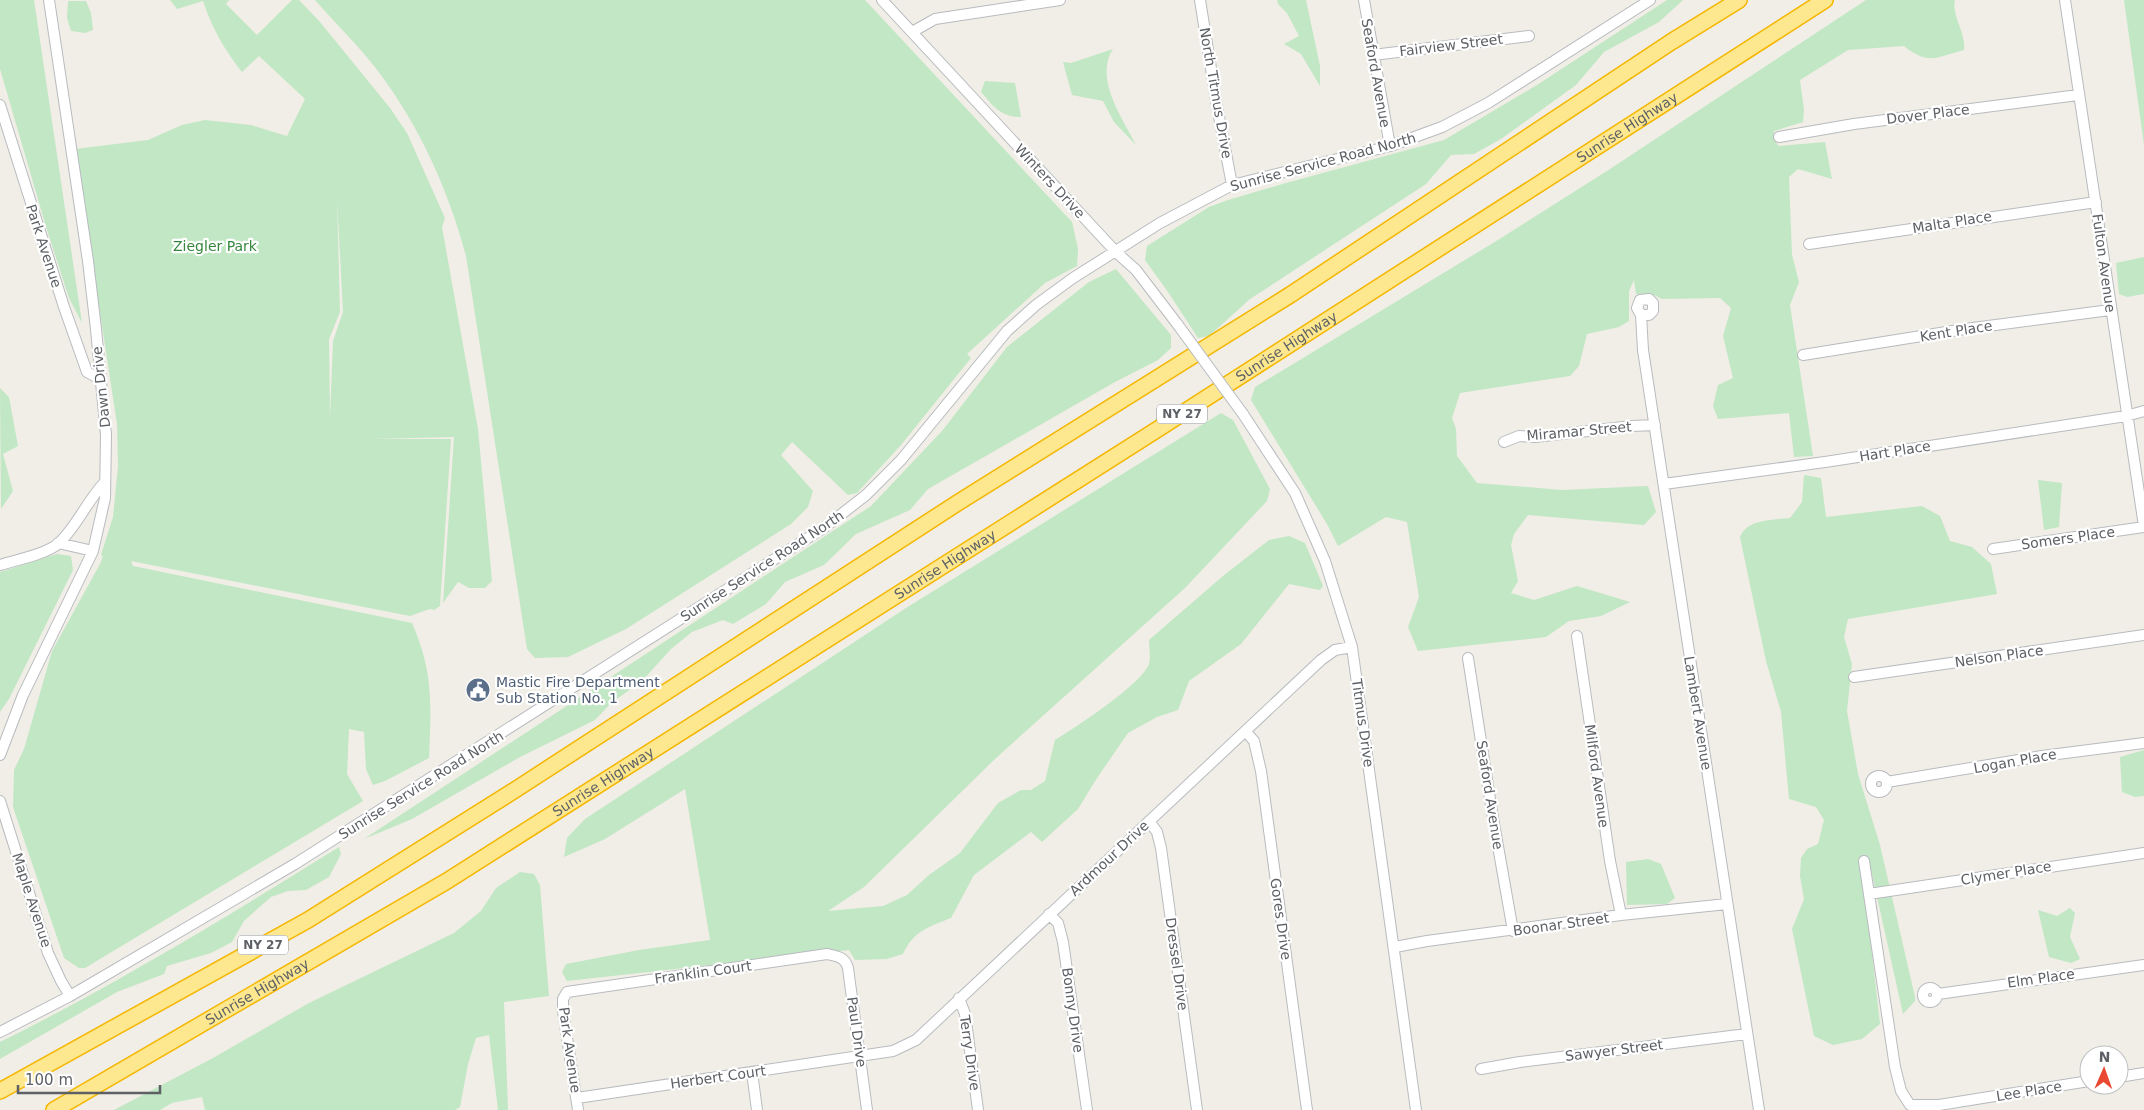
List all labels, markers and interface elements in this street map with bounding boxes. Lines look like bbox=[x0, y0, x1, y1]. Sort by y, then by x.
street label: Seaford Avenue bbox=[1359, 17, 1393, 129]
street label: North Titmus Drive bbox=[1197, 26, 1235, 160]
street label: Fairview Street bbox=[1398, 31, 1504, 59]
street label: Sunrise Highway bbox=[1573, 89, 1681, 166]
street label: Dover Place bbox=[1886, 101, 1970, 127]
street label: Sunrise Service Road North bbox=[1228, 129, 1418, 195]
street label: Winters Drive bbox=[1012, 141, 1088, 221]
street label: Park Avenue bbox=[23, 202, 65, 290]
street label: Malta Place bbox=[1911, 208, 1993, 236]
street label: Fulton Avenue bbox=[2089, 213, 2119, 313]
park label: Ziegler Park bbox=[173, 238, 258, 254]
street label: Sunrise Highway bbox=[1233, 308, 1340, 385]
street label: Kent Place bbox=[1919, 317, 1993, 345]
street label: Dawn Drive bbox=[89, 346, 113, 428]
road number: NY 27 bbox=[1157, 404, 1207, 424]
street label: Miramar Street bbox=[1526, 418, 1633, 444]
street label: Hart Place bbox=[1858, 437, 1932, 465]
street label: Sunrise Service Road North bbox=[677, 507, 847, 625]
street label: Somers Place bbox=[2020, 524, 2116, 552]
street label: Sunrise Highway bbox=[891, 526, 999, 603]
street label: Nelson Place bbox=[1954, 642, 2044, 670]
street label: Lambert Avenue bbox=[1681, 655, 1715, 771]
place label: Mastic Fire Department Sub Station No. 1 bbox=[496, 674, 660, 706]
public building icon: Mastic Fire Department Sub Station No. 1 bbox=[465, 677, 491, 703]
street label: Titmus Drive bbox=[1349, 677, 1377, 768]
street label: Milford Avenue bbox=[1582, 723, 1612, 829]
street label: Sunrise Service Road North bbox=[336, 727, 506, 843]
street label: Seaford Avenue bbox=[1473, 739, 1507, 851]
street label: Sunrise Highway bbox=[550, 743, 657, 820]
street label: Logan Place bbox=[1972, 746, 2058, 776]
street label: Ardmour Drive bbox=[1066, 817, 1152, 899]
street label: Maple Avenue bbox=[9, 851, 55, 949]
street label: Clymer Place bbox=[1959, 858, 2053, 888]
street label: Gores Drive bbox=[1267, 877, 1295, 961]
street label: Boonar Street bbox=[1512, 909, 1611, 939]
street label: Dressel Drive bbox=[1163, 916, 1191, 1012]
road number: NY 27 bbox=[238, 936, 288, 954]
street label: Sunrise Highway bbox=[202, 955, 312, 1028]
street label: Franklin Court bbox=[653, 957, 753, 987]
street label: Elm Place bbox=[2006, 965, 2076, 991]
street label: Bonny Drive bbox=[1059, 966, 1087, 1054]
street label: Paul Drive bbox=[844, 996, 870, 1068]
street label: Park Avenue bbox=[556, 1006, 584, 1094]
street label: Terry Drive bbox=[957, 1013, 983, 1092]
street label: Sawyer Street bbox=[1564, 1036, 1664, 1064]
north arrow bbox=[2079, 1045, 2129, 1095]
text: N bbox=[2098, 1049, 2111, 1065]
scale bar bbox=[18, 1062, 160, 1094]
street label: Herbert Court bbox=[669, 1062, 767, 1092]
text: 100 m bbox=[25, 1071, 73, 1089]
street label: Lee Place bbox=[1995, 1078, 2063, 1104]

